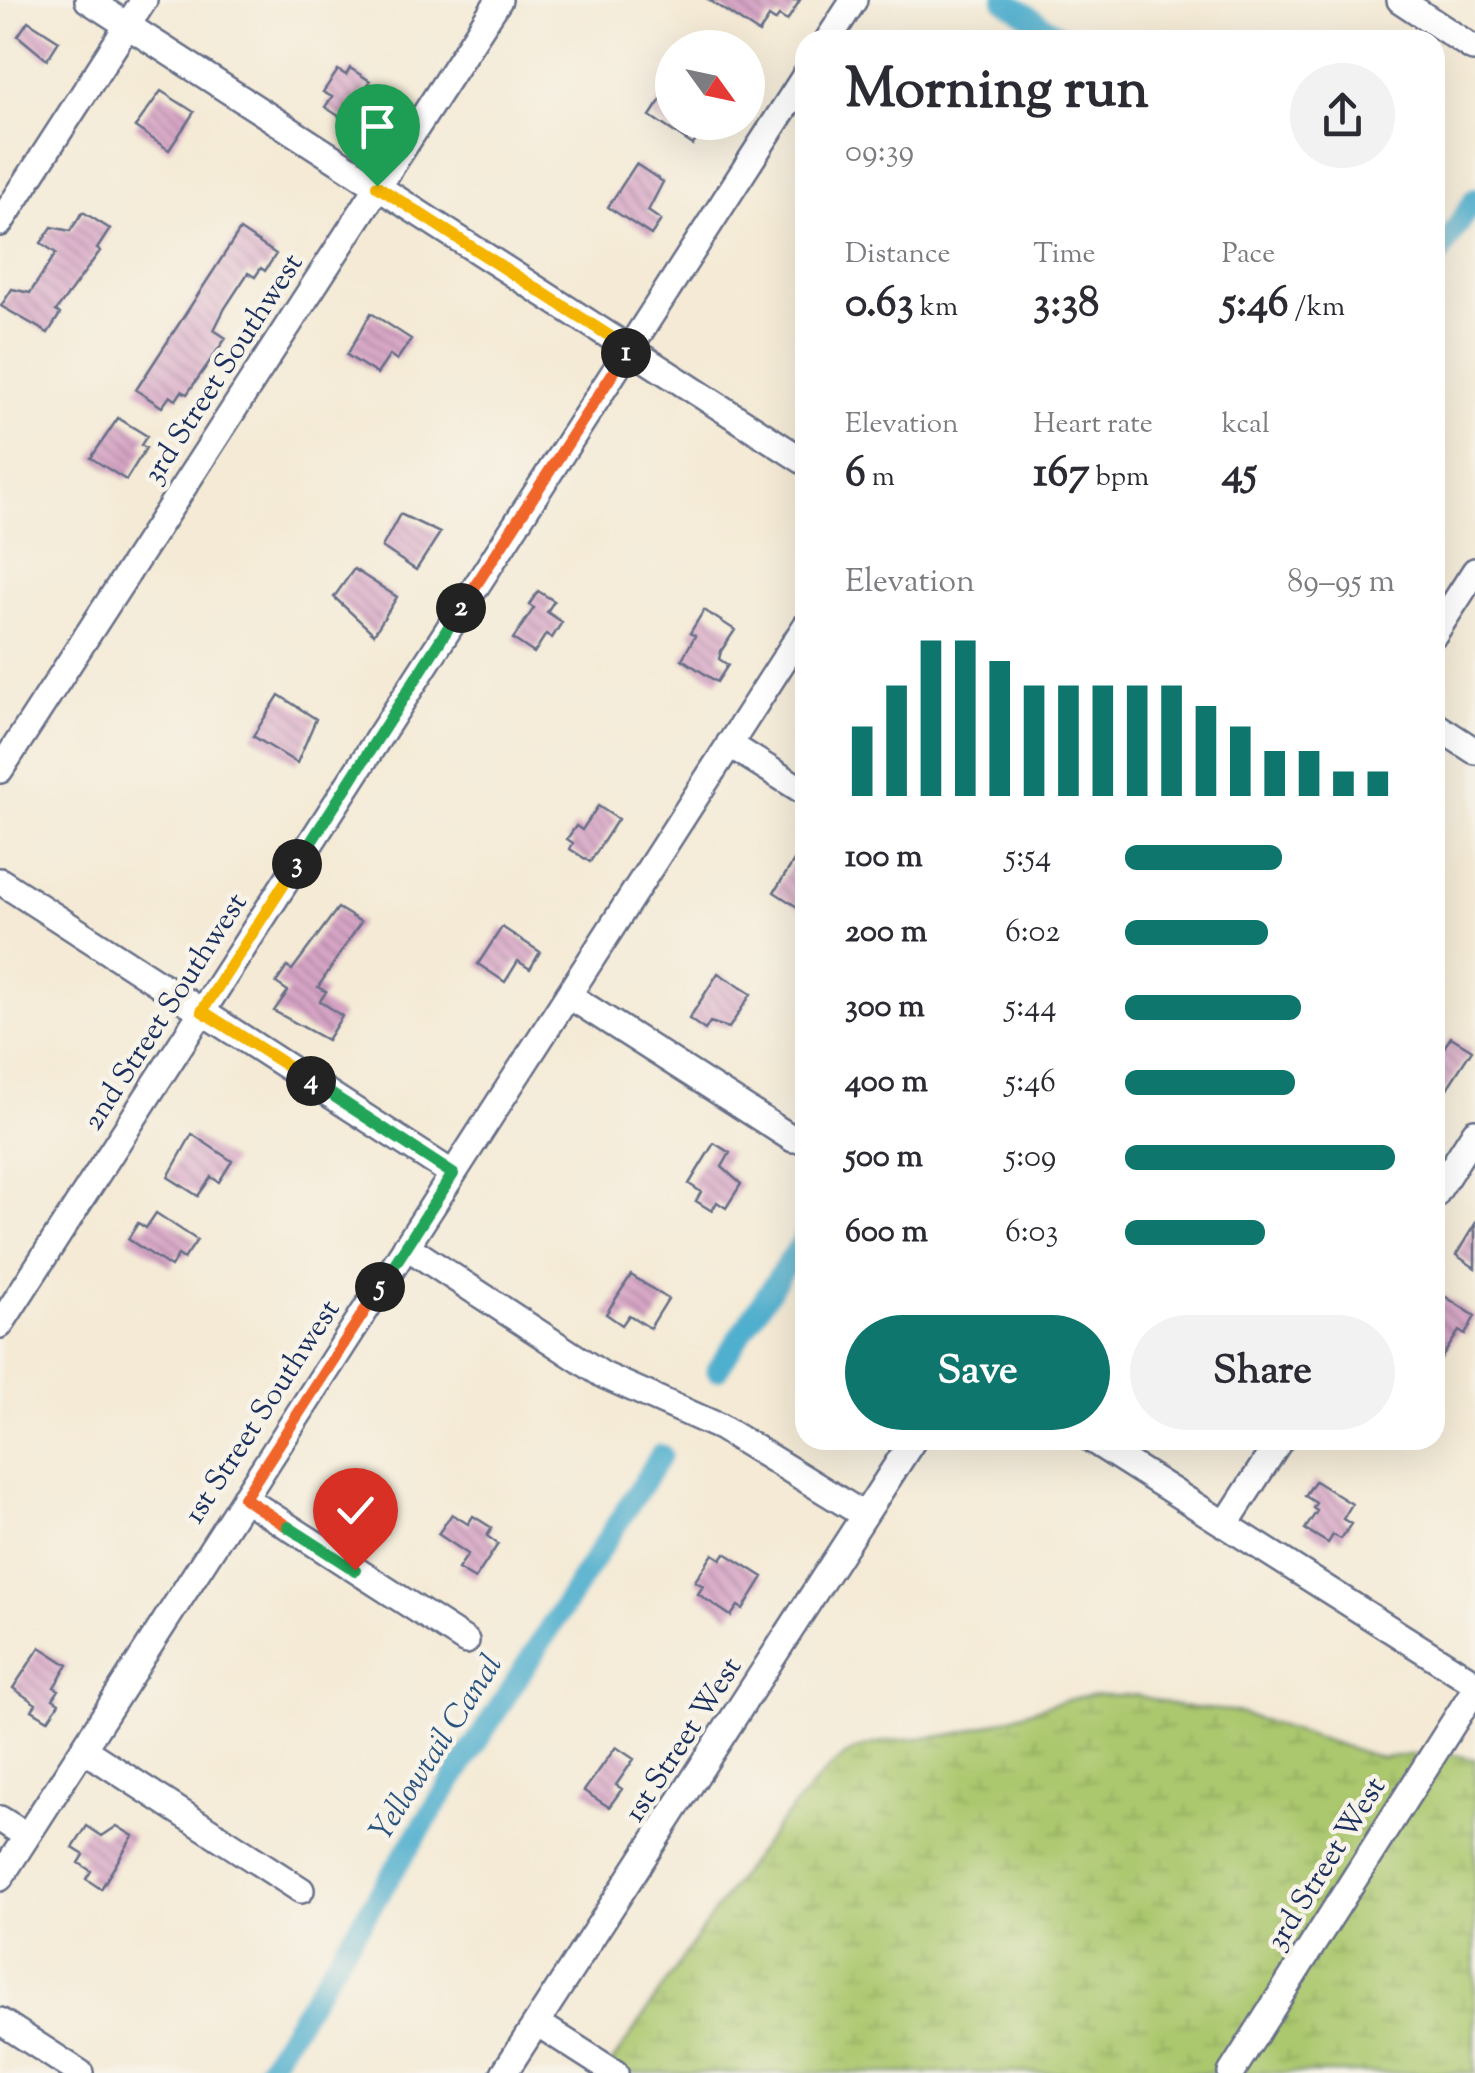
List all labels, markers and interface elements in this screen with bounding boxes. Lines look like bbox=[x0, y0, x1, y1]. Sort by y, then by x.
north arrow bbox=[655, 30, 765, 140]
map controls bbox=[655, 30, 765, 140]
text: Morning run bbox=[845, 53, 1149, 132]
button: share bbox=[1290, 63, 1395, 168]
pin bbox=[335, 84, 420, 187]
icon: arrive bbox=[350, 99, 405, 154]
text: 09:39 bbox=[845, 130, 914, 176]
text: Distance bbox=[845, 235, 951, 275]
text: Time bbox=[1033, 235, 1096, 275]
text: Pace bbox=[1222, 235, 1275, 275]
street label: 3rd Street Southwest bbox=[133, 246, 315, 493]
text: 0.63 bbox=[845, 275, 914, 335]
text: 3:38 bbox=[1033, 275, 1099, 335]
text: 5:46 bbox=[1222, 275, 1289, 335]
text: km bbox=[914, 288, 958, 328]
text: /km bbox=[1289, 288, 1345, 328]
pin: 1 bbox=[601, 328, 651, 378]
text: 1 bbox=[621, 333, 631, 373]
text: Elevation bbox=[845, 405, 959, 445]
text: Heart rate bbox=[1033, 405, 1153, 445]
text: kcal bbox=[1222, 405, 1270, 445]
text: 6 bbox=[845, 445, 866, 505]
text: 167 bbox=[1033, 445, 1090, 505]
text: 45 bbox=[1222, 445, 1257, 505]
text: m bbox=[866, 458, 895, 498]
text: bpm bbox=[1090, 458, 1149, 498]
text: Elevation bbox=[845, 560, 975, 606]
text: 89–95 m bbox=[1287, 560, 1395, 606]
pin: 2 bbox=[436, 583, 486, 633]
text: 2 bbox=[454, 588, 468, 628]
text: 100 m bbox=[845, 835, 923, 881]
text: 5:54 bbox=[1005, 835, 1051, 881]
pin: 3 bbox=[272, 839, 322, 889]
text: 3 bbox=[291, 844, 303, 884]
street label: 2nd Street Southwest bbox=[73, 885, 259, 1140]
text: 200 m bbox=[845, 910, 927, 956]
text: 6:02 bbox=[1005, 910, 1060, 956]
text: 300 m bbox=[845, 985, 925, 1031]
text: 5:44 bbox=[1005, 985, 1057, 1031]
pin: 4 bbox=[286, 1056, 336, 1106]
text: 400 m bbox=[845, 1060, 928, 1106]
text: 5:46 bbox=[1005, 1060, 1056, 1106]
text: 4 bbox=[304, 1061, 318, 1101]
text: 500 m bbox=[845, 1135, 923, 1181]
text: 5:09 bbox=[1005, 1135, 1056, 1181]
text: 600 m bbox=[845, 1210, 928, 1256]
text: 6:03 bbox=[1005, 1210, 1058, 1256]
pin: 5 bbox=[355, 1262, 405, 1312]
text: 5 bbox=[375, 1267, 385, 1307]
street label: 1st Street Southwest bbox=[174, 1292, 352, 1533]
button: Save bbox=[845, 1315, 1110, 1430]
button: Share bbox=[1130, 1315, 1395, 1430]
pin bbox=[313, 1468, 398, 1571]
icon: check bbox=[328, 1483, 383, 1538]
water label: Yellowtail Canal bbox=[360, 1646, 515, 1851]
street label: 1st Street West bbox=[615, 1649, 754, 1831]
street label: 3rd Street West bbox=[1257, 1770, 1397, 1959]

